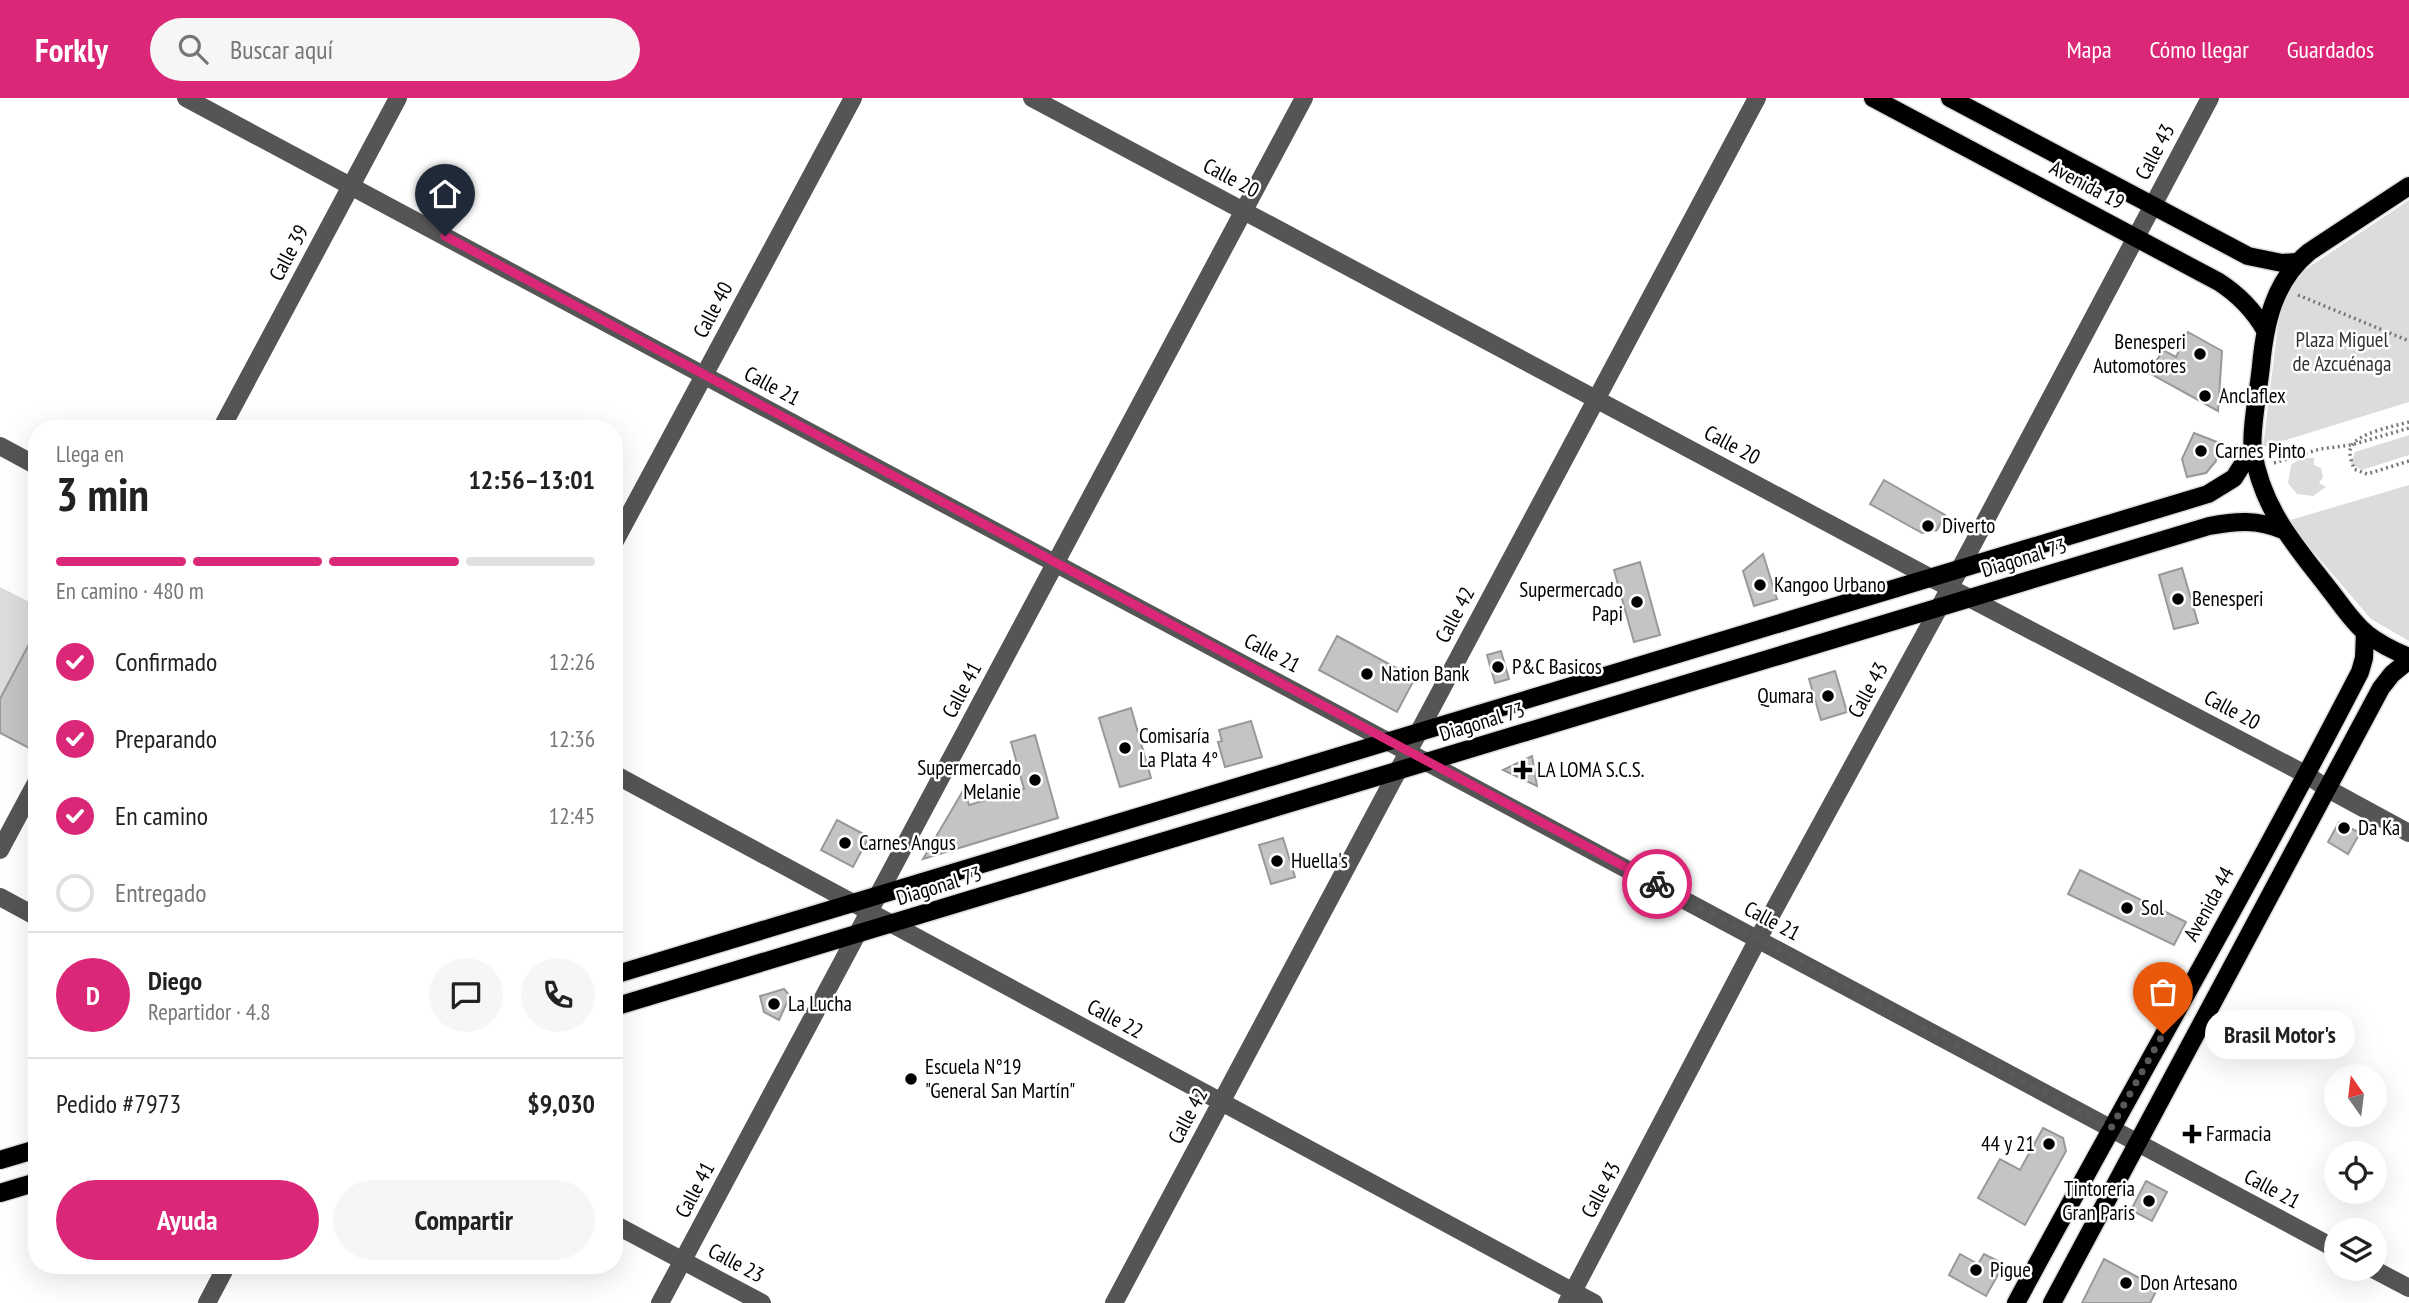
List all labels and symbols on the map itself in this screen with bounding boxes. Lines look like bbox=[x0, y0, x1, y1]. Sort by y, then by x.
street label: Calle 43 bbox=[2129, 119, 2180, 184]
street label: Calle 20 bbox=[1199, 152, 1264, 203]
street label: Avenida 19 bbox=[2045, 154, 2129, 215]
pin bbox=[415, 164, 475, 236]
street label: Calle 39 bbox=[263, 220, 314, 285]
street label: Calle 40 bbox=[687, 277, 738, 342]
park label: Plaza Miguel de Azcuénaga bbox=[2293, 326, 2391, 377]
place label: Benesperi Automotores bbox=[2093, 328, 2186, 379]
marker: Benesperi Automotores bbox=[2192, 346, 2208, 362]
street label: Calle 21 bbox=[740, 360, 805, 411]
place label: Anclaflex bbox=[2219, 382, 2286, 409]
marker: Anclaflex bbox=[2197, 388, 2213, 404]
street label: Calle 20 bbox=[1700, 419, 1765, 470]
place label: Carnes Pinto bbox=[2215, 437, 2306, 464]
marker: Carnes Pinto bbox=[2193, 443, 2209, 459]
place label: Diverto bbox=[1942, 512, 1995, 539]
marker: Diverto bbox=[1920, 518, 1936, 534]
street label: Diagonal 73 bbox=[1978, 532, 2070, 583]
place label: Kangoo Urbano bbox=[1774, 571, 1886, 598]
place label: Supermercado Papi bbox=[1519, 576, 1623, 627]
marker: Kangoo Urbano bbox=[1752, 577, 1768, 593]
street label: Calle 42 bbox=[1429, 582, 1480, 647]
place label: Benesperi bbox=[2192, 585, 2264, 612]
marker: Benesperi bbox=[2170, 591, 2186, 607]
marker: Supermercado Papi bbox=[1629, 594, 1645, 610]
street label: Calle 21 bbox=[1240, 627, 1305, 678]
place label: P&C Basicos bbox=[1512, 653, 1602, 680]
street label: Calle 41 bbox=[936, 657, 987, 722]
street label: Calle 43 bbox=[1841, 657, 1894, 722]
marker: P&C Basicos bbox=[1490, 659, 1506, 675]
place label: Nation Bank bbox=[1381, 660, 1469, 687]
marker: Nation Bank bbox=[1359, 666, 1375, 682]
place label: Qumara bbox=[1757, 682, 1814, 709]
street label: Calle 20 bbox=[2200, 684, 2265, 735]
marker: Qumara bbox=[1820, 688, 1836, 704]
street label: Diagonal 73 bbox=[1436, 696, 1528, 747]
place label: Comisaría La Plata 4° bbox=[1139, 722, 1218, 773]
marker: Comisaría La Plata 4° bbox=[1117, 740, 1133, 756]
place label: Supermercado Melanie bbox=[917, 754, 1021, 805]
place label: LA LOMA S.C.S. bbox=[1537, 756, 1644, 783]
marker: LA LOMA S.C.S. bbox=[1515, 762, 1531, 778]
marker: Supermercado Melanie bbox=[1027, 772, 1043, 788]
place label: Da Ka bbox=[2358, 814, 2400, 841]
marker: Da Ka bbox=[2336, 820, 2352, 836]
place label: Carnes Angus bbox=[859, 829, 956, 856]
marker: Carnes Angus bbox=[837, 835, 853, 851]
place label: Huella's bbox=[1291, 847, 1348, 874]
courier bbox=[1622, 849, 1692, 919]
marker: Huella's bbox=[1269, 853, 1285, 869]
street label: Diagonal 73 bbox=[893, 860, 985, 911]
street label: Avenida 44 bbox=[2177, 861, 2240, 946]
place label: Sol bbox=[2141, 894, 2164, 921]
street label: Calle 21 bbox=[1740, 895, 1805, 946]
marker: Sol bbox=[2119, 900, 2135, 916]
pin bbox=[2133, 962, 2193, 1034]
place label: La Lucha bbox=[788, 990, 852, 1017]
street label: Calle 22 bbox=[1083, 993, 1148, 1044]
marker: La Lucha bbox=[766, 996, 782, 1012]
callout: Brasil Motor's bbox=[2205, 1010, 2356, 1058]
place label: Escuela N°19 "General San Martín" bbox=[925, 1053, 1075, 1104]
north arrow bbox=[2324, 1064, 2387, 1127]
marker: Escuela N°19 "General San Martín" bbox=[903, 1071, 919, 1087]
street label: Calle 42 bbox=[1162, 1083, 1213, 1148]
place label: Farmacia bbox=[2206, 1120, 2271, 1147]
marker: Farmacia bbox=[2184, 1126, 2200, 1142]
place label: 44 y 21 bbox=[1981, 1130, 2035, 1157]
marker: 44 y 21 bbox=[2041, 1136, 2057, 1152]
street label: Calle 41 bbox=[669, 1157, 720, 1222]
street label: Calle 43 bbox=[1575, 1157, 1626, 1222]
street label: Calle 21 bbox=[2240, 1163, 2305, 1214]
place label: Tintoreria Gran Paris bbox=[2062, 1175, 2135, 1226]
marker: Tintoreria Gran Paris bbox=[2141, 1193, 2157, 1209]
street label: Calle 23 bbox=[704, 1237, 769, 1288]
place label: Pigue bbox=[1990, 1256, 2031, 1283]
marker: Pigue bbox=[1968, 1262, 1984, 1278]
place label: Don Artesano bbox=[2140, 1269, 2237, 1296]
marker: Don Artesano bbox=[2118, 1275, 2134, 1291]

